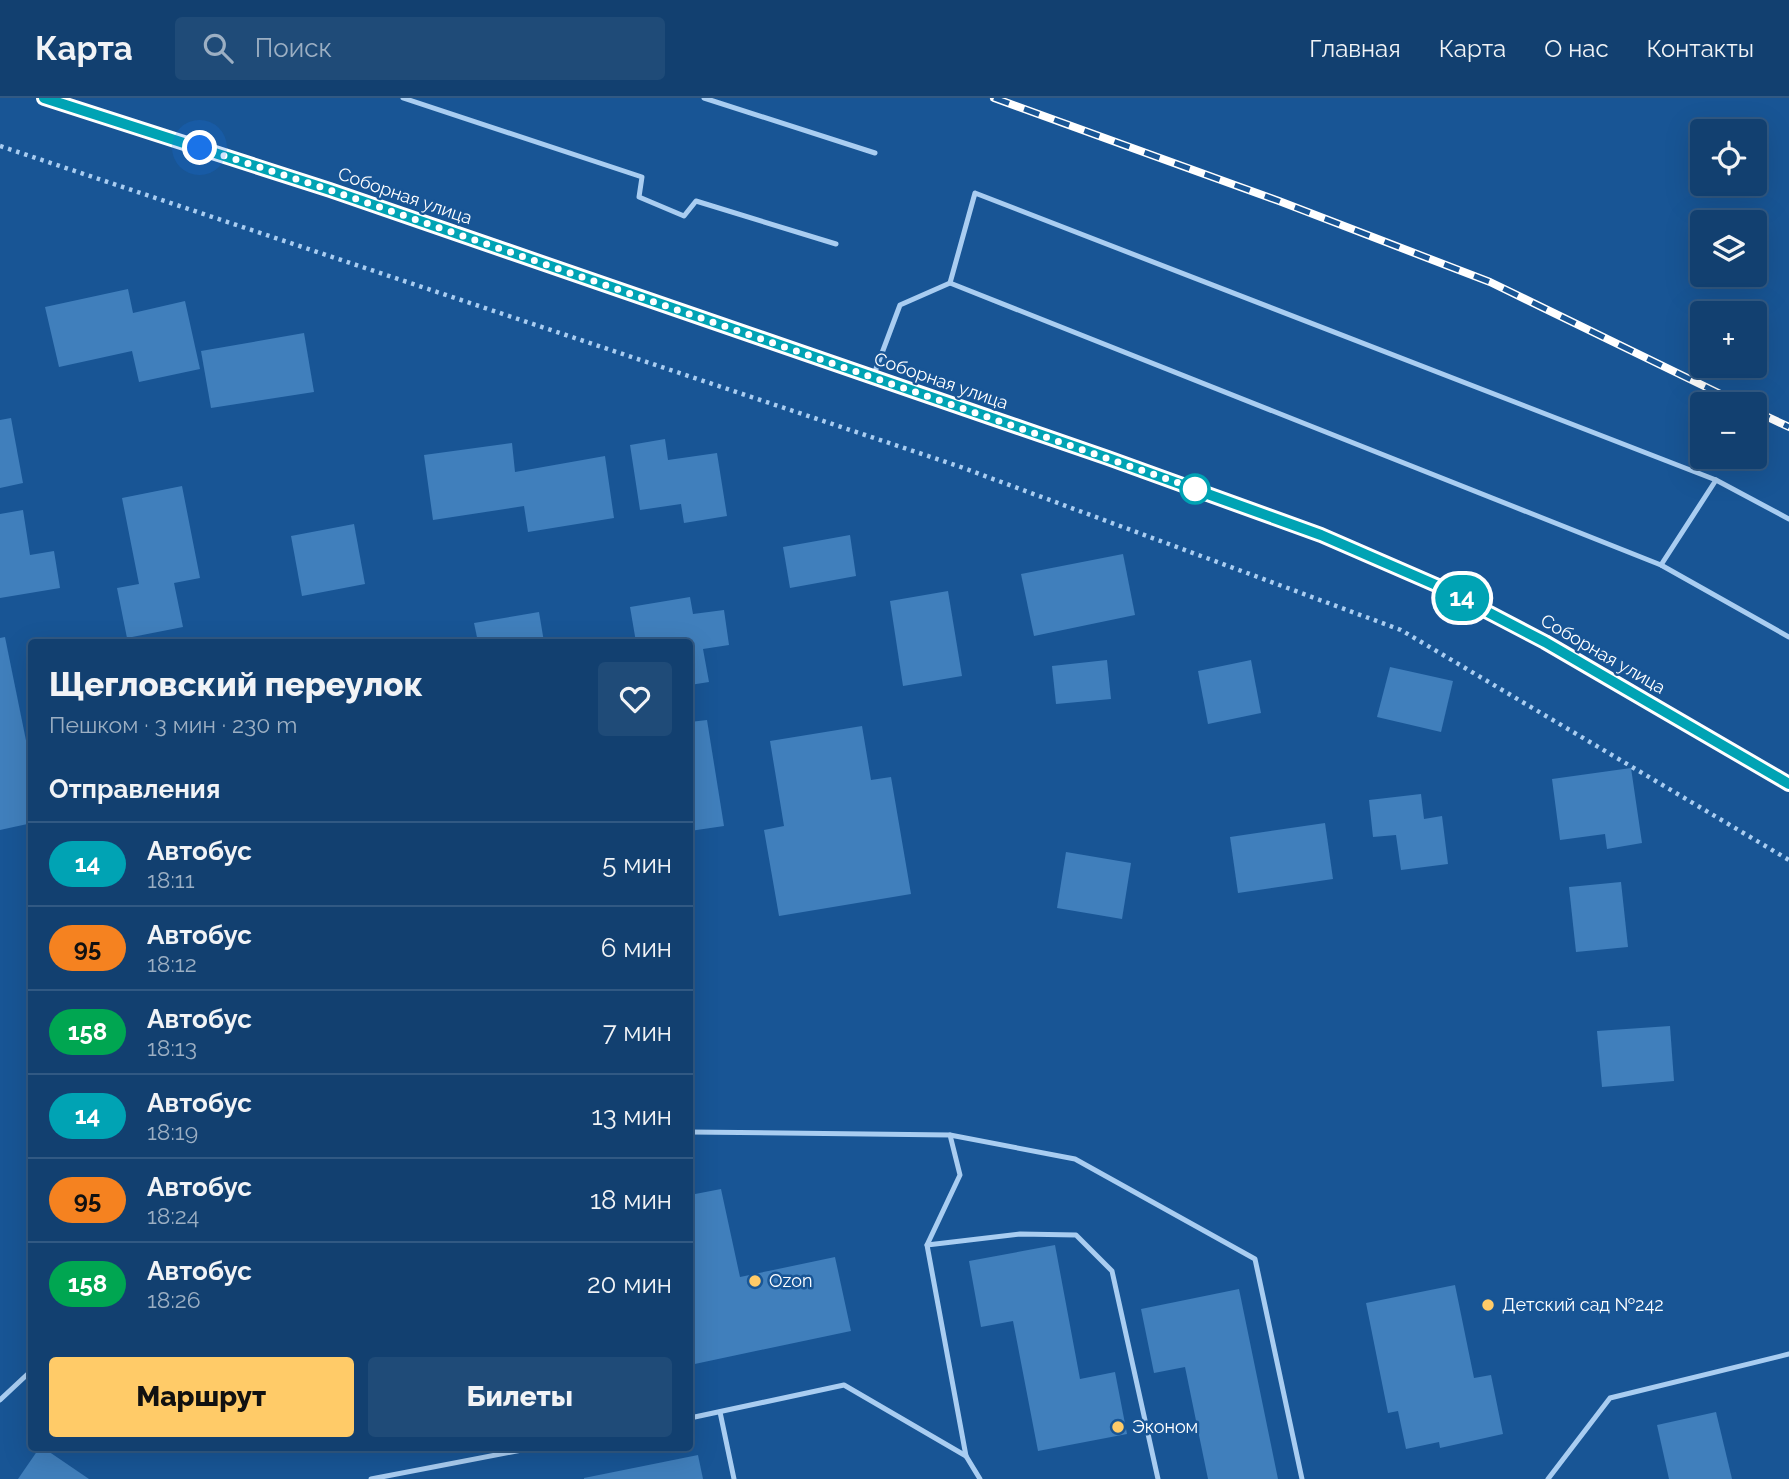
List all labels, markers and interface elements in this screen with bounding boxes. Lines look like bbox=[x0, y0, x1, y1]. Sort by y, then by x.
search box bbox=[175, 17, 665, 80]
text: Карта bbox=[35, 29, 133, 68]
icon: search bbox=[199, 29, 237, 67]
text: Поиск bbox=[255, 33, 332, 63]
text: Главная bbox=[1309, 34, 1401, 63]
text: Карта bbox=[1439, 34, 1506, 63]
text: О нас bbox=[1544, 34, 1609, 63]
text: Контакты bbox=[1647, 34, 1754, 63]
map controls bbox=[1690, 119, 1767, 469]
button: locate bbox=[1690, 119, 1767, 196]
your location bbox=[182, 130, 217, 165]
street label: Соборная улица bbox=[335, 163, 475, 228]
button: layers bbox=[1690, 210, 1767, 287]
button: + bbox=[1690, 301, 1767, 378]
street label: Соборная улица bbox=[871, 348, 1011, 413]
button: − bbox=[1690, 392, 1767, 469]
unlabelled marker bbox=[1180, 474, 1210, 504]
line badge: 14 bbox=[1430, 575, 1494, 621]
text: 14 bbox=[1449, 583, 1475, 612]
street label: Соборная улица bbox=[1537, 609, 1669, 698]
button: heart bbox=[598, 662, 672, 736]
text: Щегловский переулок bbox=[49, 665, 423, 704]
text: Пешком · 3 мин · 230 m bbox=[49, 711, 297, 738]
text: Отправления bbox=[49, 774, 220, 804]
text: Автобус bbox=[147, 836, 252, 866]
text: 14 bbox=[75, 849, 100, 878]
text: 5 мин bbox=[602, 849, 672, 879]
text: 18:11 bbox=[147, 866, 195, 893]
text: Автобус bbox=[147, 920, 252, 950]
text: 95 bbox=[74, 933, 101, 962]
text: 6 мин bbox=[601, 933, 672, 963]
text: 18:12 bbox=[147, 950, 197, 977]
text: Автобус bbox=[147, 1004, 252, 1034]
text: 158 bbox=[68, 1017, 107, 1046]
text: 7 мин bbox=[603, 1017, 672, 1047]
text: 18:13 bbox=[147, 1034, 197, 1061]
text: Автобус bbox=[147, 1088, 252, 1118]
text: 14 bbox=[75, 1101, 100, 1130]
text: 13 мин bbox=[592, 1101, 672, 1131]
text: 18:19 bbox=[147, 1118, 198, 1145]
text: Автобус bbox=[147, 1172, 252, 1202]
text: 95 bbox=[74, 1185, 101, 1214]
text: 18 мин bbox=[590, 1185, 672, 1215]
text: 18:24 bbox=[147, 1202, 199, 1229]
text: Автобус bbox=[147, 1256, 252, 1286]
text: 158 bbox=[68, 1269, 107, 1298]
text: 20 мин bbox=[587, 1269, 672, 1299]
place label: Ozon bbox=[769, 1270, 812, 1291]
marker: Ozon bbox=[747, 1273, 763, 1289]
text: 18:26 bbox=[147, 1286, 201, 1313]
place label: Детский сад №242 bbox=[1502, 1294, 1664, 1315]
marker: Детский сад №242 bbox=[1480, 1297, 1496, 1313]
button: Маршрут bbox=[49, 1357, 354, 1437]
button: Билеты bbox=[368, 1357, 672, 1437]
place label: Эконом bbox=[1132, 1416, 1198, 1437]
marker: Эконом bbox=[1110, 1419, 1126, 1435]

